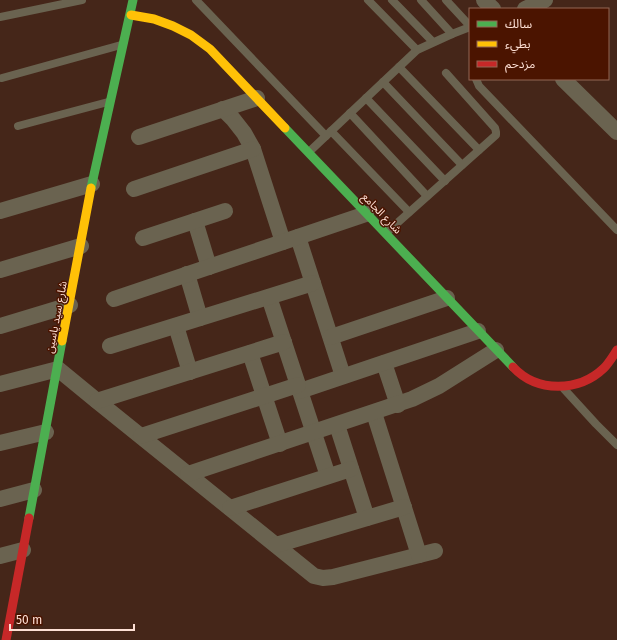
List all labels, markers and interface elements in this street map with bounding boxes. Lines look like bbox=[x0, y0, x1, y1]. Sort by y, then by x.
legend bbox=[469, 8, 609, 80]
text: سالك bbox=[505, 17, 532, 31]
text: بطيء bbox=[505, 37, 531, 54]
text: مزدحم bbox=[505, 57, 535, 73]
street label: شارع الجامع bbox=[358, 190, 405, 237]
street label: شارع سيد ياسين bbox=[43, 280, 71, 354]
scale bar bbox=[10, 606, 134, 632]
text: 50 m bbox=[16, 613, 42, 627]

